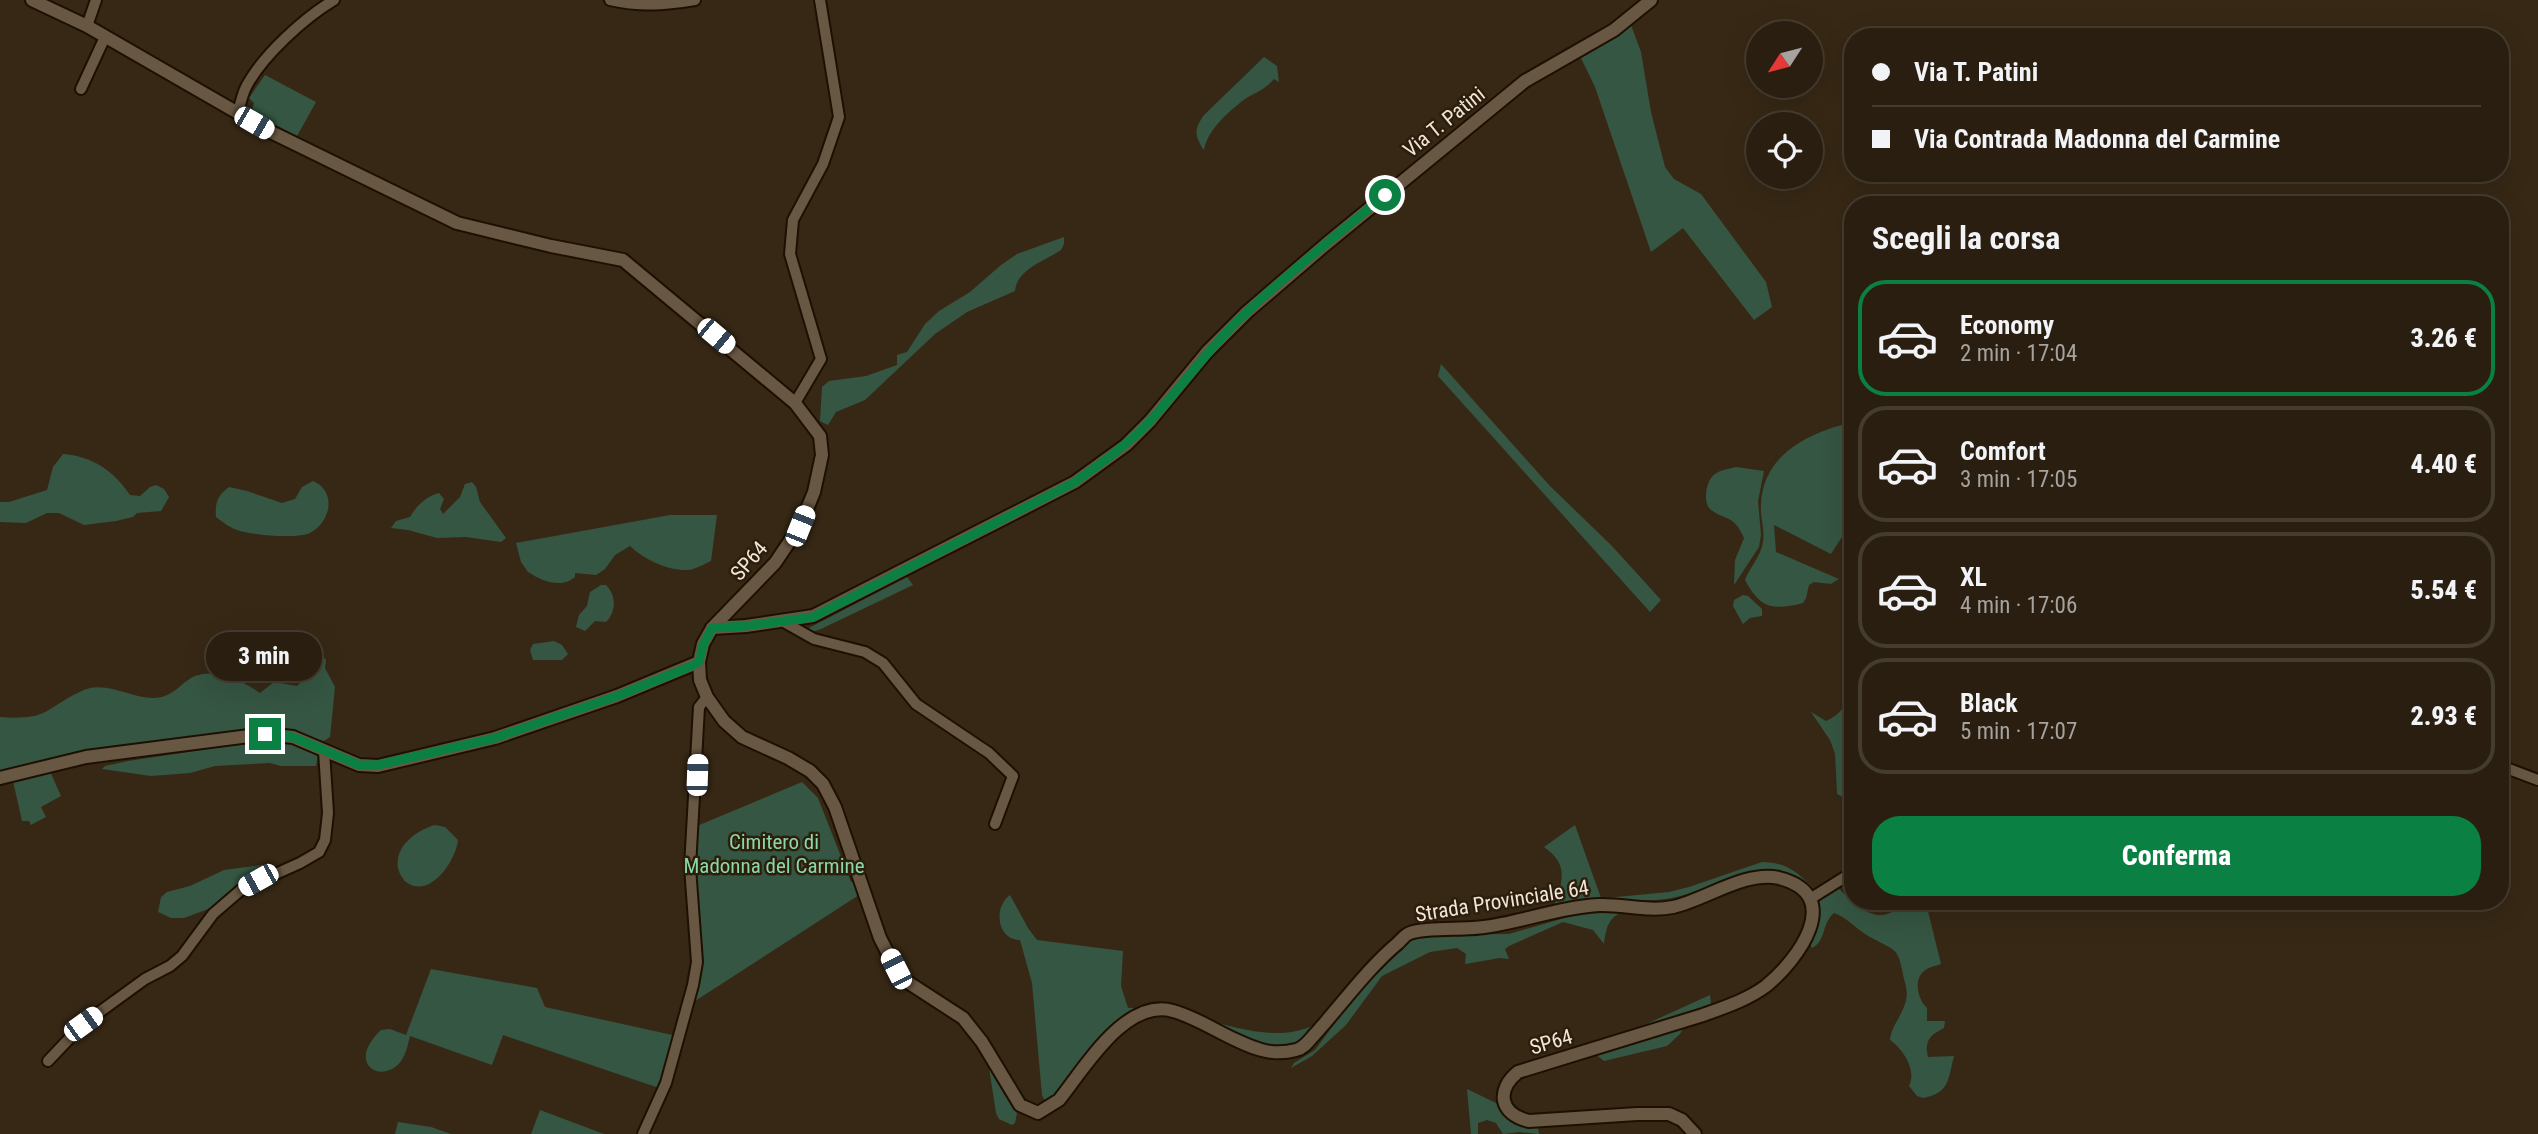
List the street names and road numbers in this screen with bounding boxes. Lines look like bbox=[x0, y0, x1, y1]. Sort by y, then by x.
street label: Via T. Patini bbox=[1398, 82, 1490, 162]
street label: SP64 bbox=[726, 537, 772, 585]
street label: Strada Provinciale 64 bbox=[1413, 875, 1591, 927]
street label: SP64 bbox=[1527, 1025, 1575, 1059]

